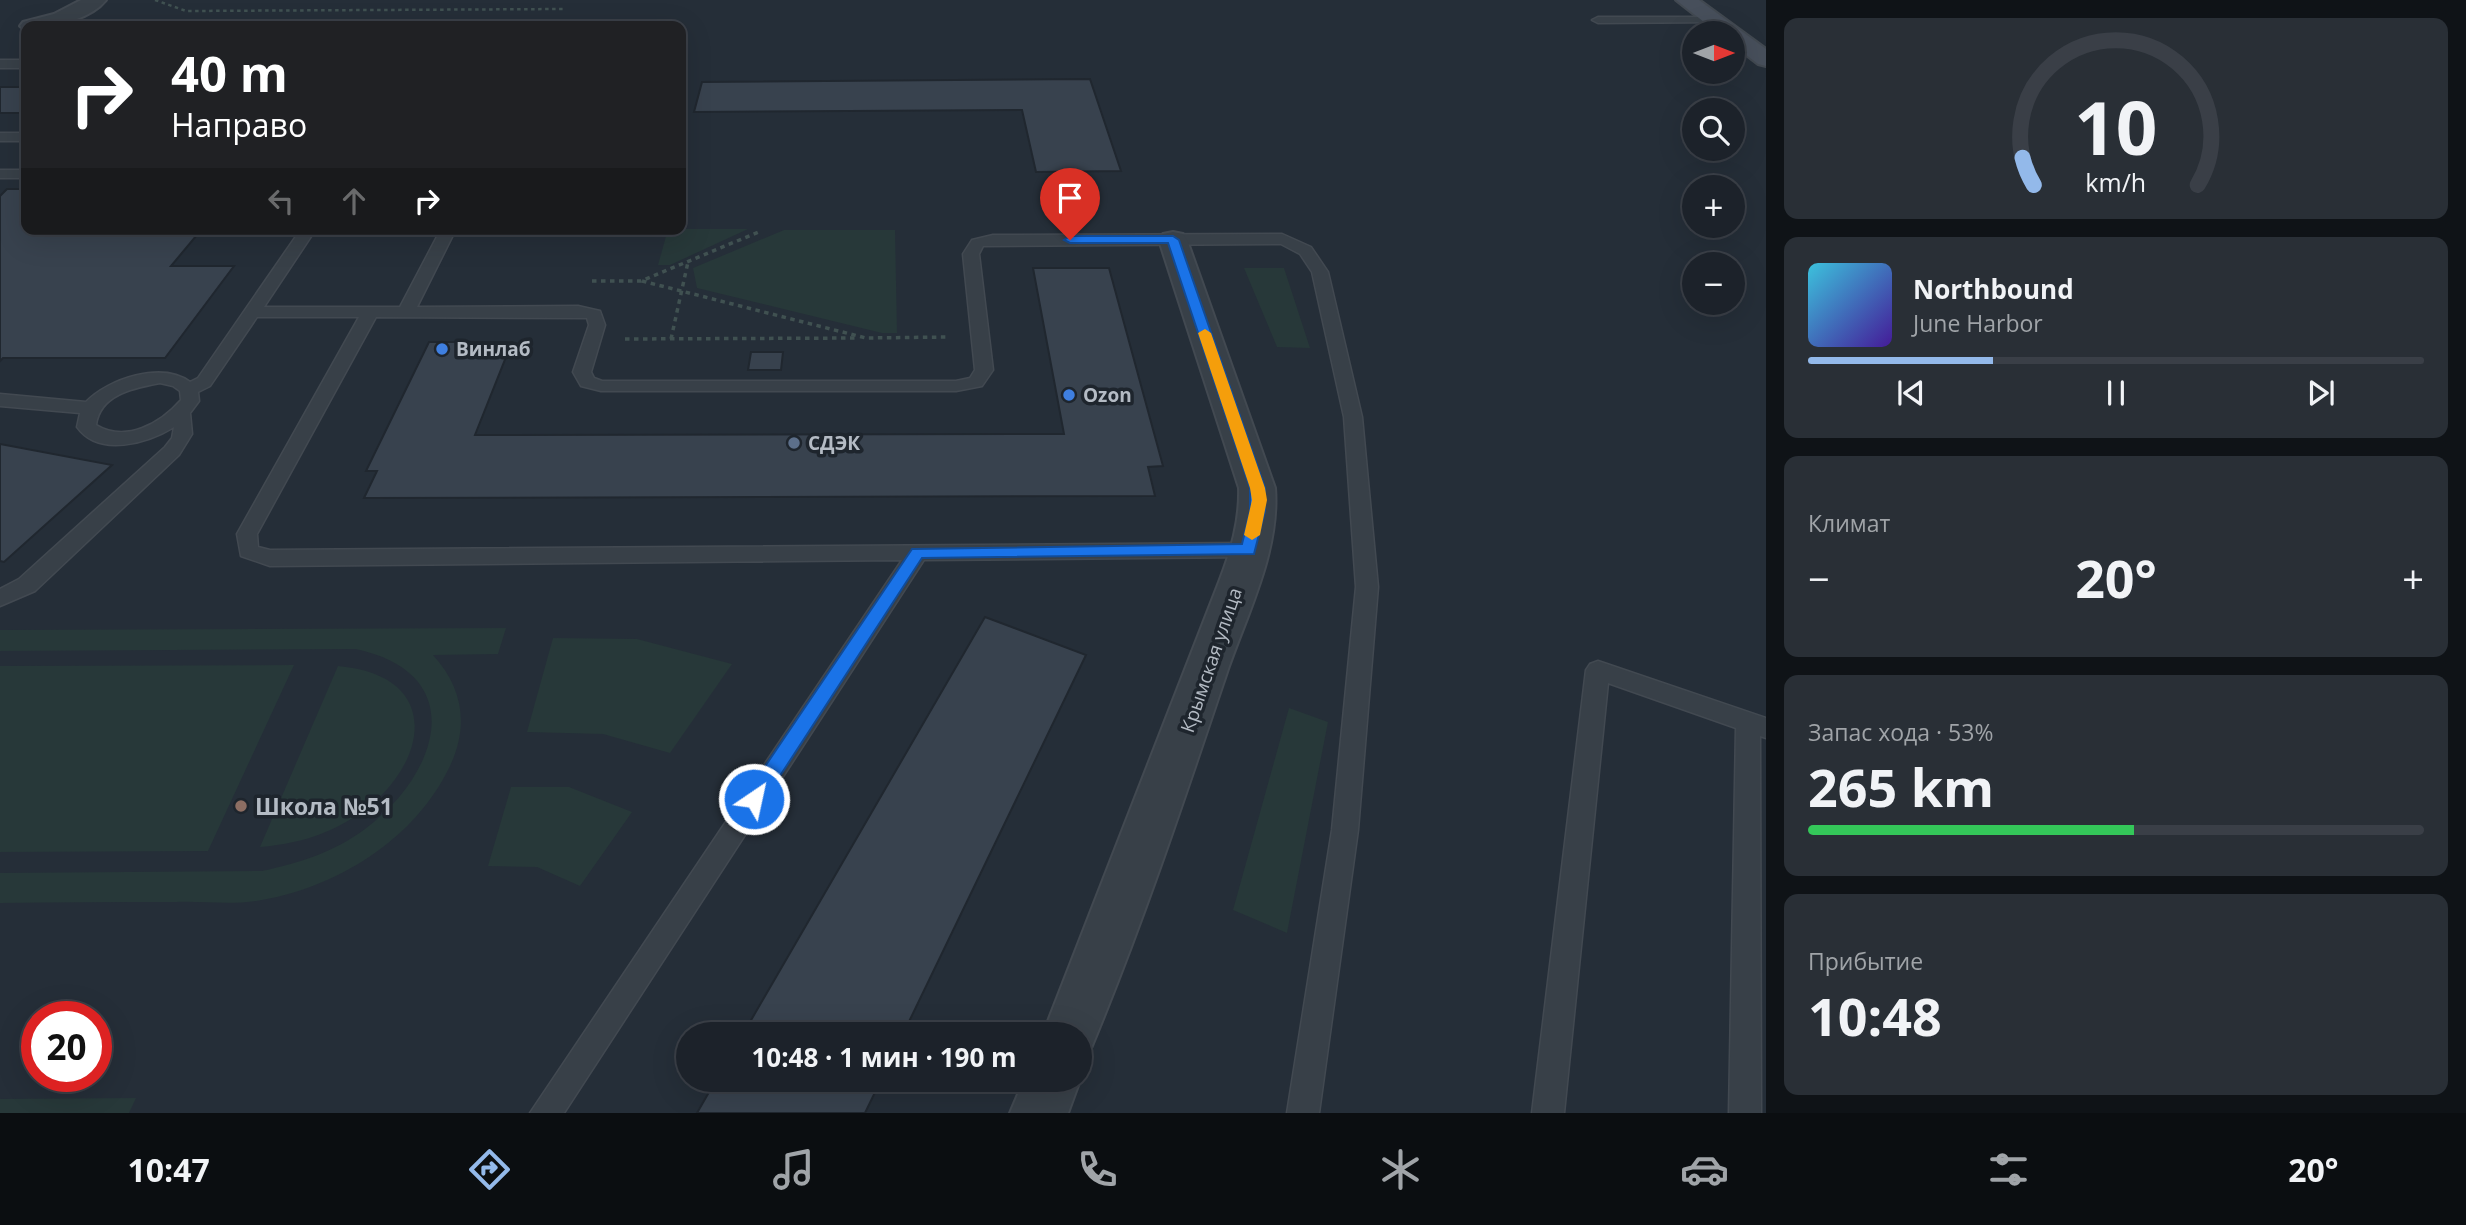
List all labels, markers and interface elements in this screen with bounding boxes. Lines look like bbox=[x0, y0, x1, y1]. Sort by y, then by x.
north arrow bbox=[1682, 21, 1745, 84]
map controls bbox=[1682, 21, 1745, 315]
text: 40 m bbox=[171, 40, 288, 106]
icon: right bbox=[56, 49, 147, 140]
text: 10 bbox=[2074, 77, 2158, 176]
button: search bbox=[1682, 98, 1745, 161]
text: Направо bbox=[171, 103, 307, 146]
text: km/h bbox=[2086, 164, 2146, 198]
pin bbox=[1040, 168, 1100, 240]
button: + bbox=[1682, 175, 1745, 238]
icon: arrive bbox=[1051, 179, 1089, 217]
icon: left bbox=[262, 182, 300, 220]
icon: ahead bbox=[335, 182, 373, 220]
icon: right bbox=[408, 182, 446, 220]
button: − bbox=[1682, 252, 1745, 315]
text: Northbound bbox=[1913, 271, 2074, 307]
text: June Harbor bbox=[1913, 307, 2043, 339]
place label: Винлаб bbox=[456, 336, 531, 362]
marker: Винлаб bbox=[434, 341, 450, 357]
icon: previous bbox=[1892, 374, 1930, 412]
icon: pause bbox=[2097, 374, 2135, 412]
icon: next bbox=[2302, 374, 2340, 412]
place label: Ozon bbox=[1083, 382, 1132, 408]
marker: Ozon bbox=[1061, 387, 1077, 403]
place label: СДЭК bbox=[808, 430, 860, 456]
marker: СДЭК bbox=[786, 435, 802, 451]
text: Климат bbox=[1808, 507, 1890, 539]
text: 20° bbox=[2075, 542, 2157, 613]
text: − bbox=[1808, 552, 1830, 604]
text: + bbox=[2402, 552, 2424, 604]
street label: Крымская улица bbox=[1174, 584, 1248, 736]
text: Запас хода · 53% bbox=[1808, 716, 1993, 748]
text: 265 km bbox=[1808, 751, 1994, 822]
position arrow bbox=[717, 762, 791, 836]
place label: Школа №51 bbox=[255, 790, 393, 822]
marker: Школа №51 bbox=[233, 798, 249, 814]
text: Прибытие bbox=[1808, 945, 1923, 977]
text: 10:48 bbox=[1808, 980, 1942, 1051]
speed limit sign: 20 bbox=[21, 1001, 112, 1092]
text: 10:48 · 1 мин · 190 m bbox=[751, 1039, 1017, 1075]
icon: directions bbox=[465, 1145, 514, 1194]
icon: music bbox=[769, 1145, 818, 1194]
icon: phone bbox=[1073, 1145, 1122, 1194]
icon: climate bbox=[1376, 1145, 1425, 1194]
icon: car bbox=[1680, 1145, 1729, 1194]
icon: filters bbox=[1984, 1145, 2033, 1194]
text: 10:47 bbox=[127, 1148, 210, 1191]
text: 20° bbox=[2288, 1148, 2339, 1191]

